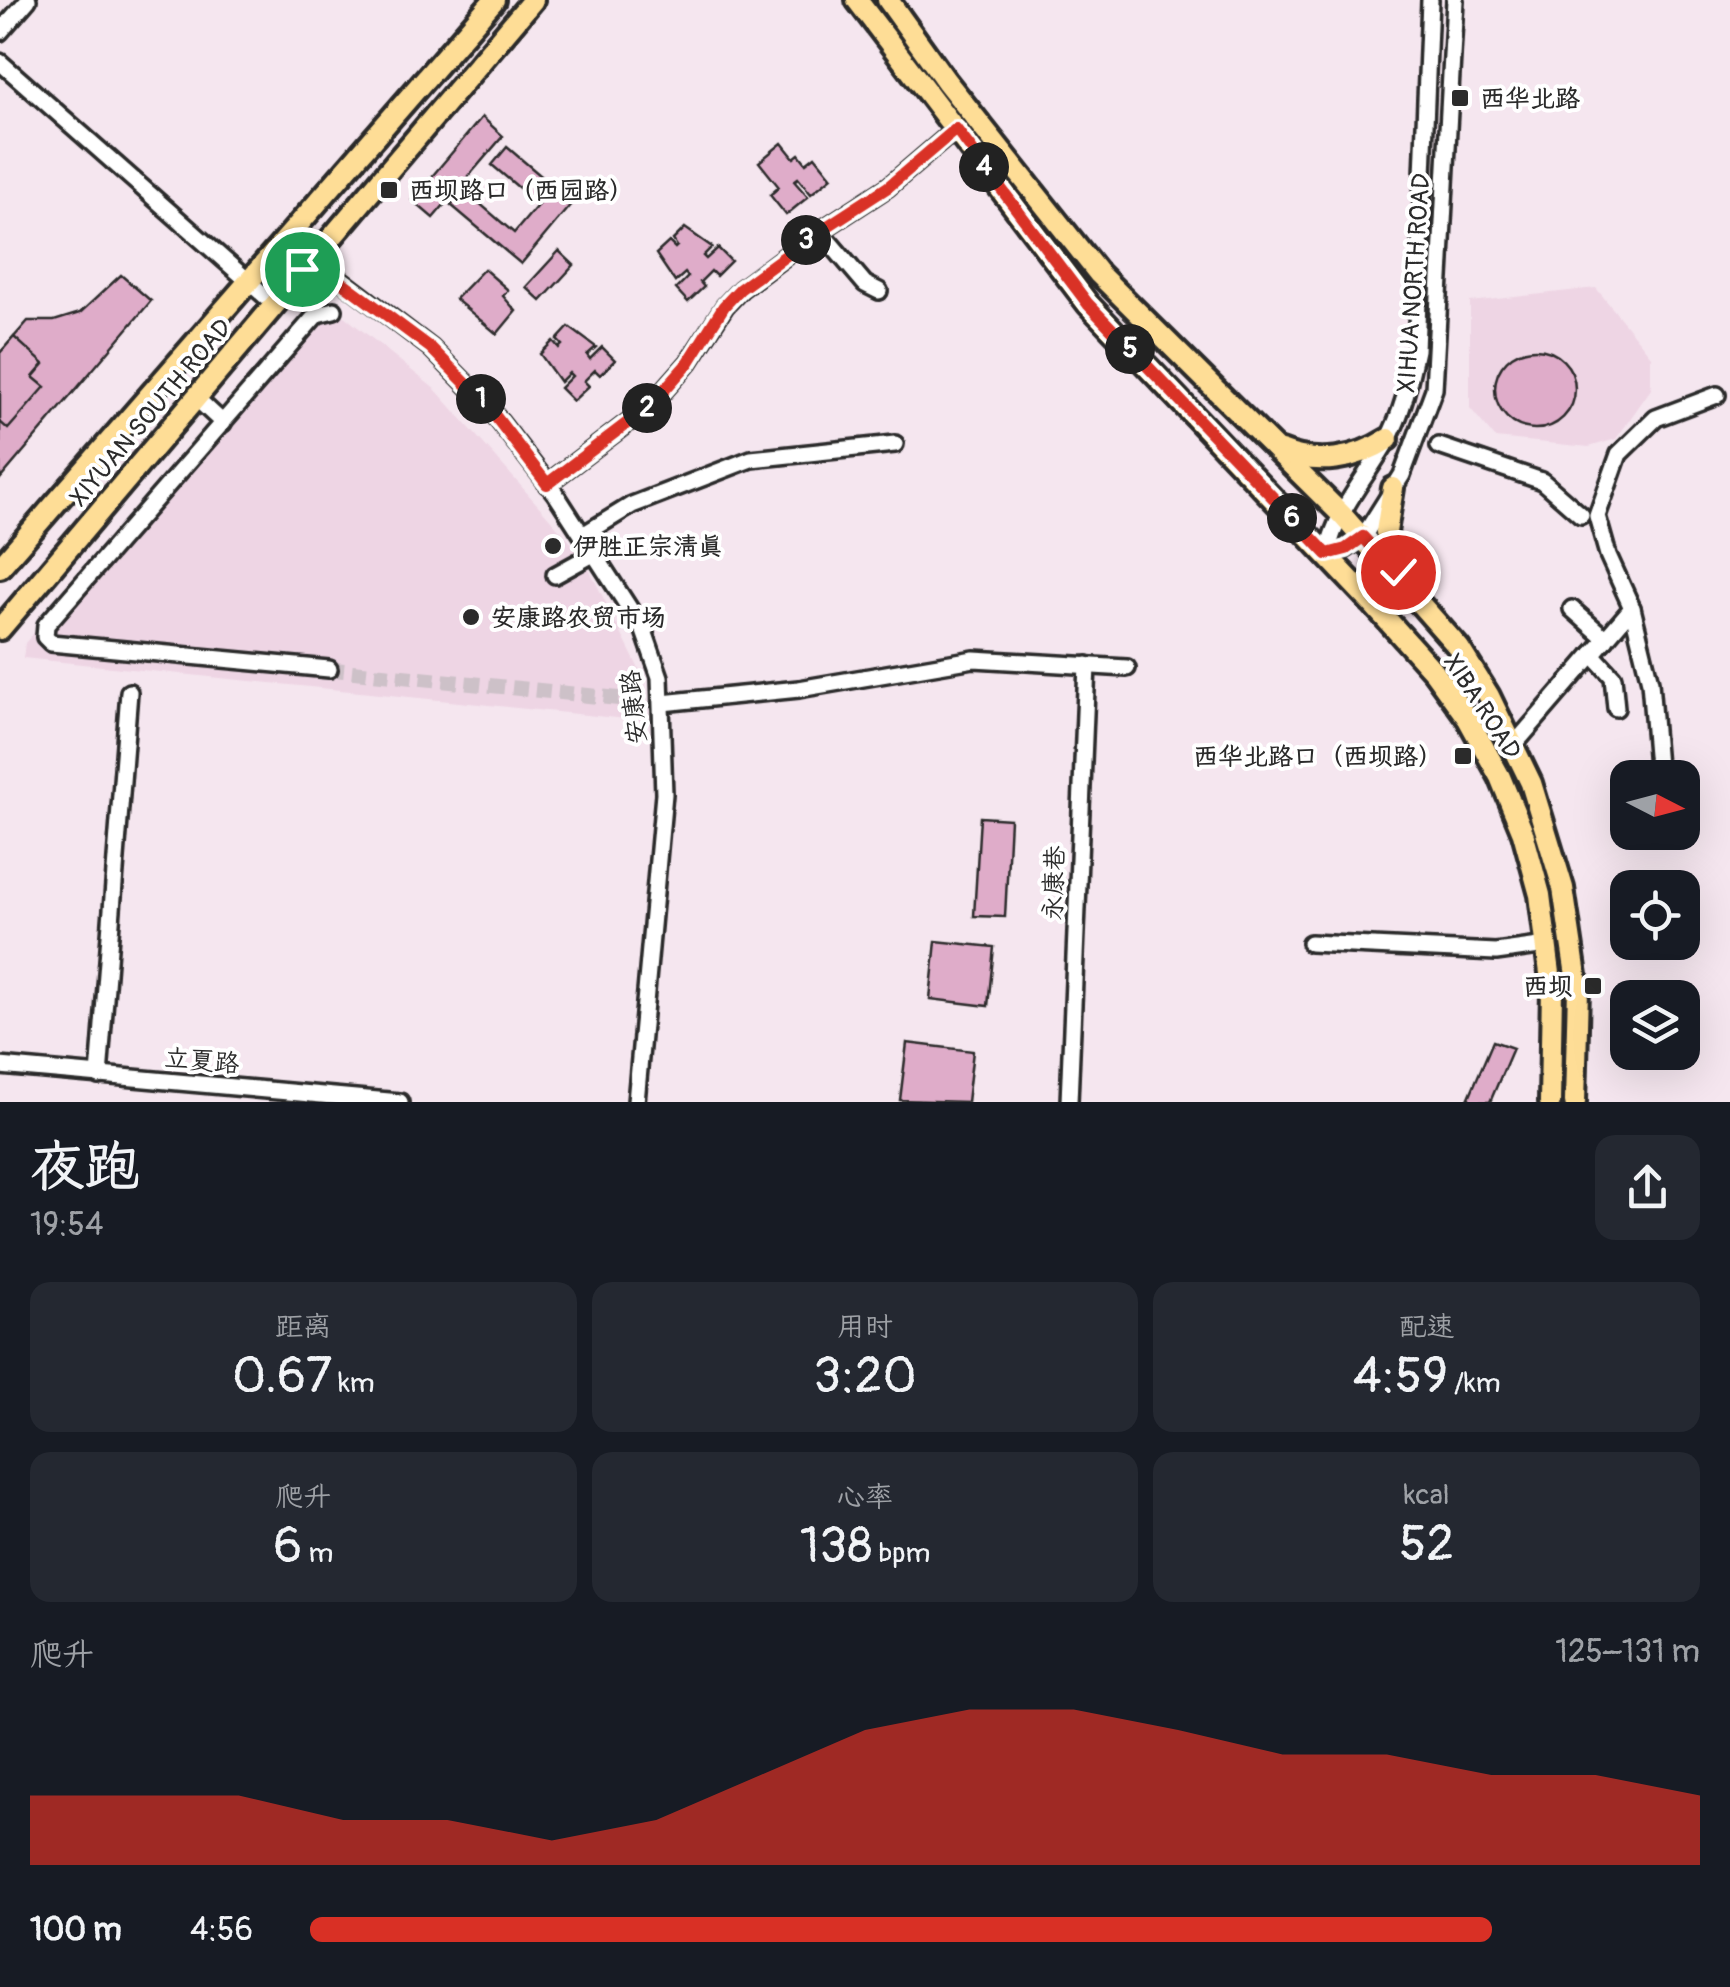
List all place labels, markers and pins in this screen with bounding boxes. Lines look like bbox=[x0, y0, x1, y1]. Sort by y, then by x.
place label: 西华北路 bbox=[1480, 84, 1580, 115]
marker: 西华北路 bbox=[1449, 87, 1471, 109]
pin: 4 bbox=[959, 142, 1009, 192]
place label: 西坝路口（西园路） bbox=[409, 176, 634, 207]
marker: 西坝路口（西园路） bbox=[378, 179, 400, 201]
pin: 3 bbox=[781, 215, 831, 265]
pin bbox=[260, 227, 345, 312]
pin: 5 bbox=[1105, 324, 1155, 374]
pin: 1 bbox=[456, 374, 506, 424]
pin: 2 bbox=[622, 383, 672, 433]
pin: 6 bbox=[1267, 493, 1317, 543]
pin bbox=[1356, 530, 1441, 615]
place label: 伊胜正宗清真 bbox=[573, 532, 723, 563]
marker: 伊胜正宗清真 bbox=[542, 535, 564, 557]
place label: 安康路农贸市场 bbox=[491, 603, 666, 634]
marker: 安康路农贸市场 bbox=[460, 606, 482, 628]
place label: 西华北路口（西坝路） bbox=[1193, 742, 1443, 773]
marker: 西华北路口（西坝路） bbox=[1452, 745, 1474, 767]
place label: 西坝 bbox=[1523, 972, 1573, 1003]
marker: 西坝 bbox=[1582, 975, 1604, 997]

